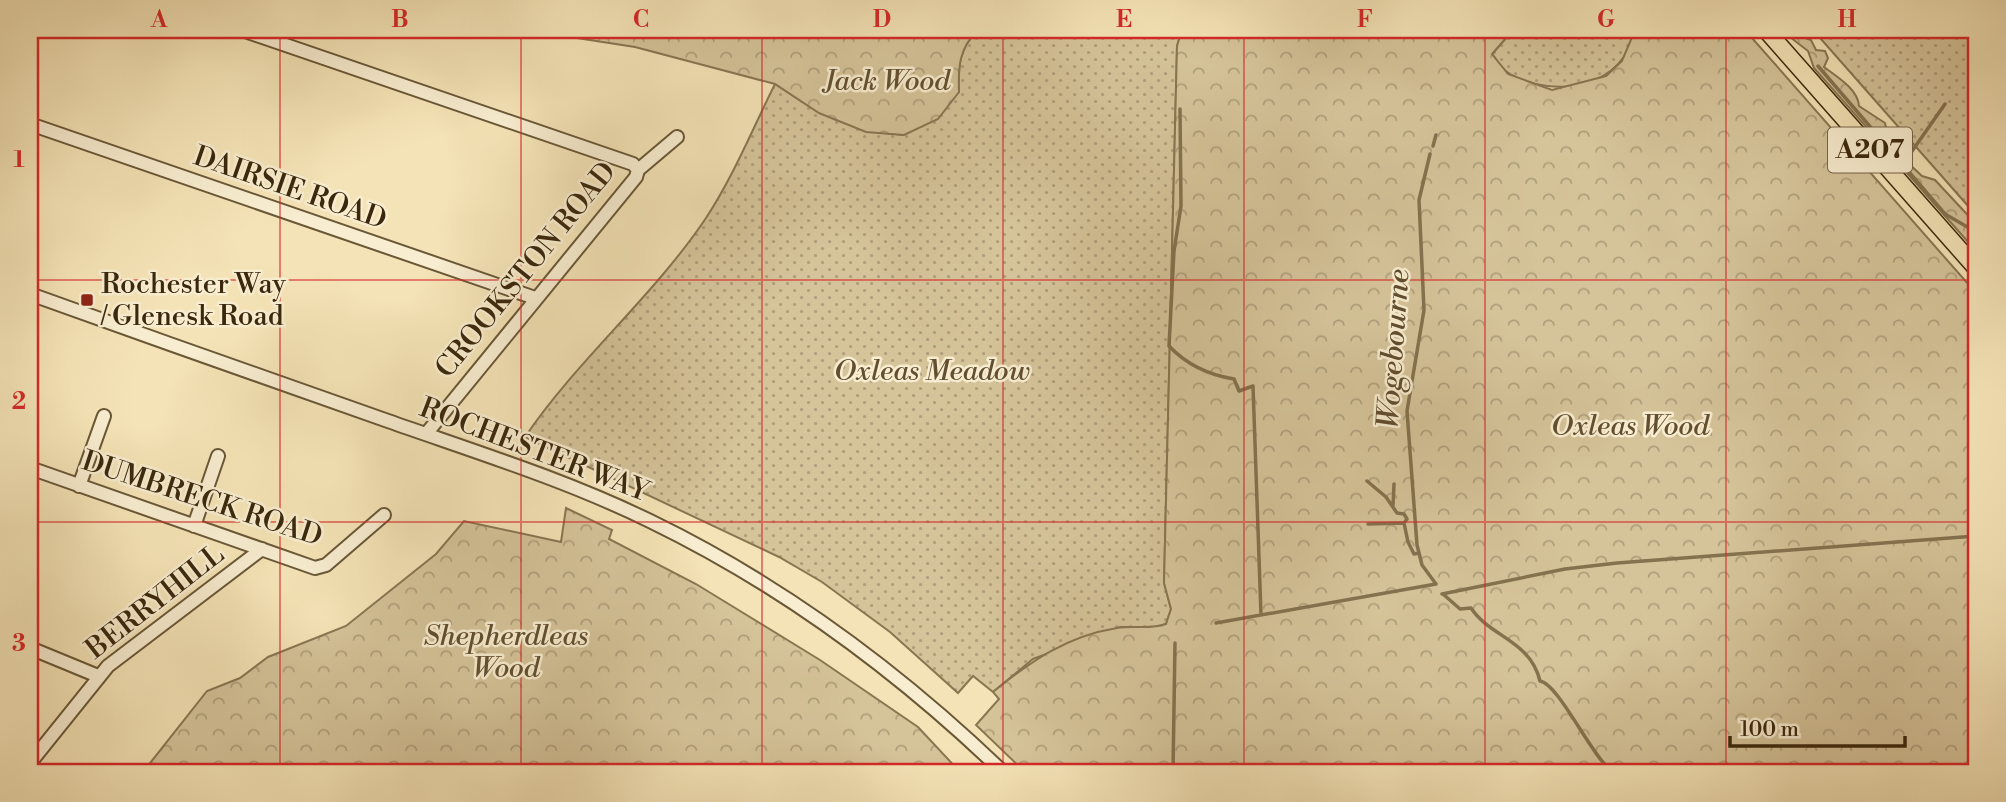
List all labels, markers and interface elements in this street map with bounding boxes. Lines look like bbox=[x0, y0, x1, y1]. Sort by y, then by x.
text: A bbox=[150, 6, 168, 34]
text: B bbox=[391, 6, 409, 34]
text: C bbox=[633, 6, 649, 34]
text: D bbox=[873, 6, 891, 34]
text: E bbox=[1116, 6, 1132, 34]
text: F bbox=[1357, 6, 1373, 34]
text: G bbox=[1597, 6, 1615, 34]
text: H bbox=[1838, 6, 1857, 34]
park label: Jack Wood bbox=[821, 64, 951, 99]
road number: A207 bbox=[1828, 127, 1912, 172]
street label: DAIRSIE ROAD bbox=[189, 139, 391, 237]
text: 1 bbox=[13, 146, 25, 174]
street label: CROOKSTON ROAD bbox=[428, 155, 624, 385]
place label: Rochester Way / Glenesk Road bbox=[100, 267, 286, 334]
water label: Wogebourne bbox=[1369, 268, 1419, 430]
marker: Rochester Way / Glenesk Road bbox=[79, 292, 95, 308]
park label: Oxleas Meadow bbox=[834, 354, 1030, 389]
text: 2 bbox=[12, 388, 26, 416]
street label: ROCHESTER WAY bbox=[415, 390, 655, 510]
park label: Oxleas Wood bbox=[1551, 409, 1710, 444]
street label: DUMBRECK ROAD bbox=[77, 444, 327, 554]
street label: BERRYHILL bbox=[78, 537, 231, 667]
park label: Shepherdleas Wood bbox=[424, 619, 588, 686]
text: 3 bbox=[12, 630, 26, 658]
scale bar bbox=[1730, 704, 1904, 748]
text: 100 m bbox=[1740, 717, 1799, 743]

